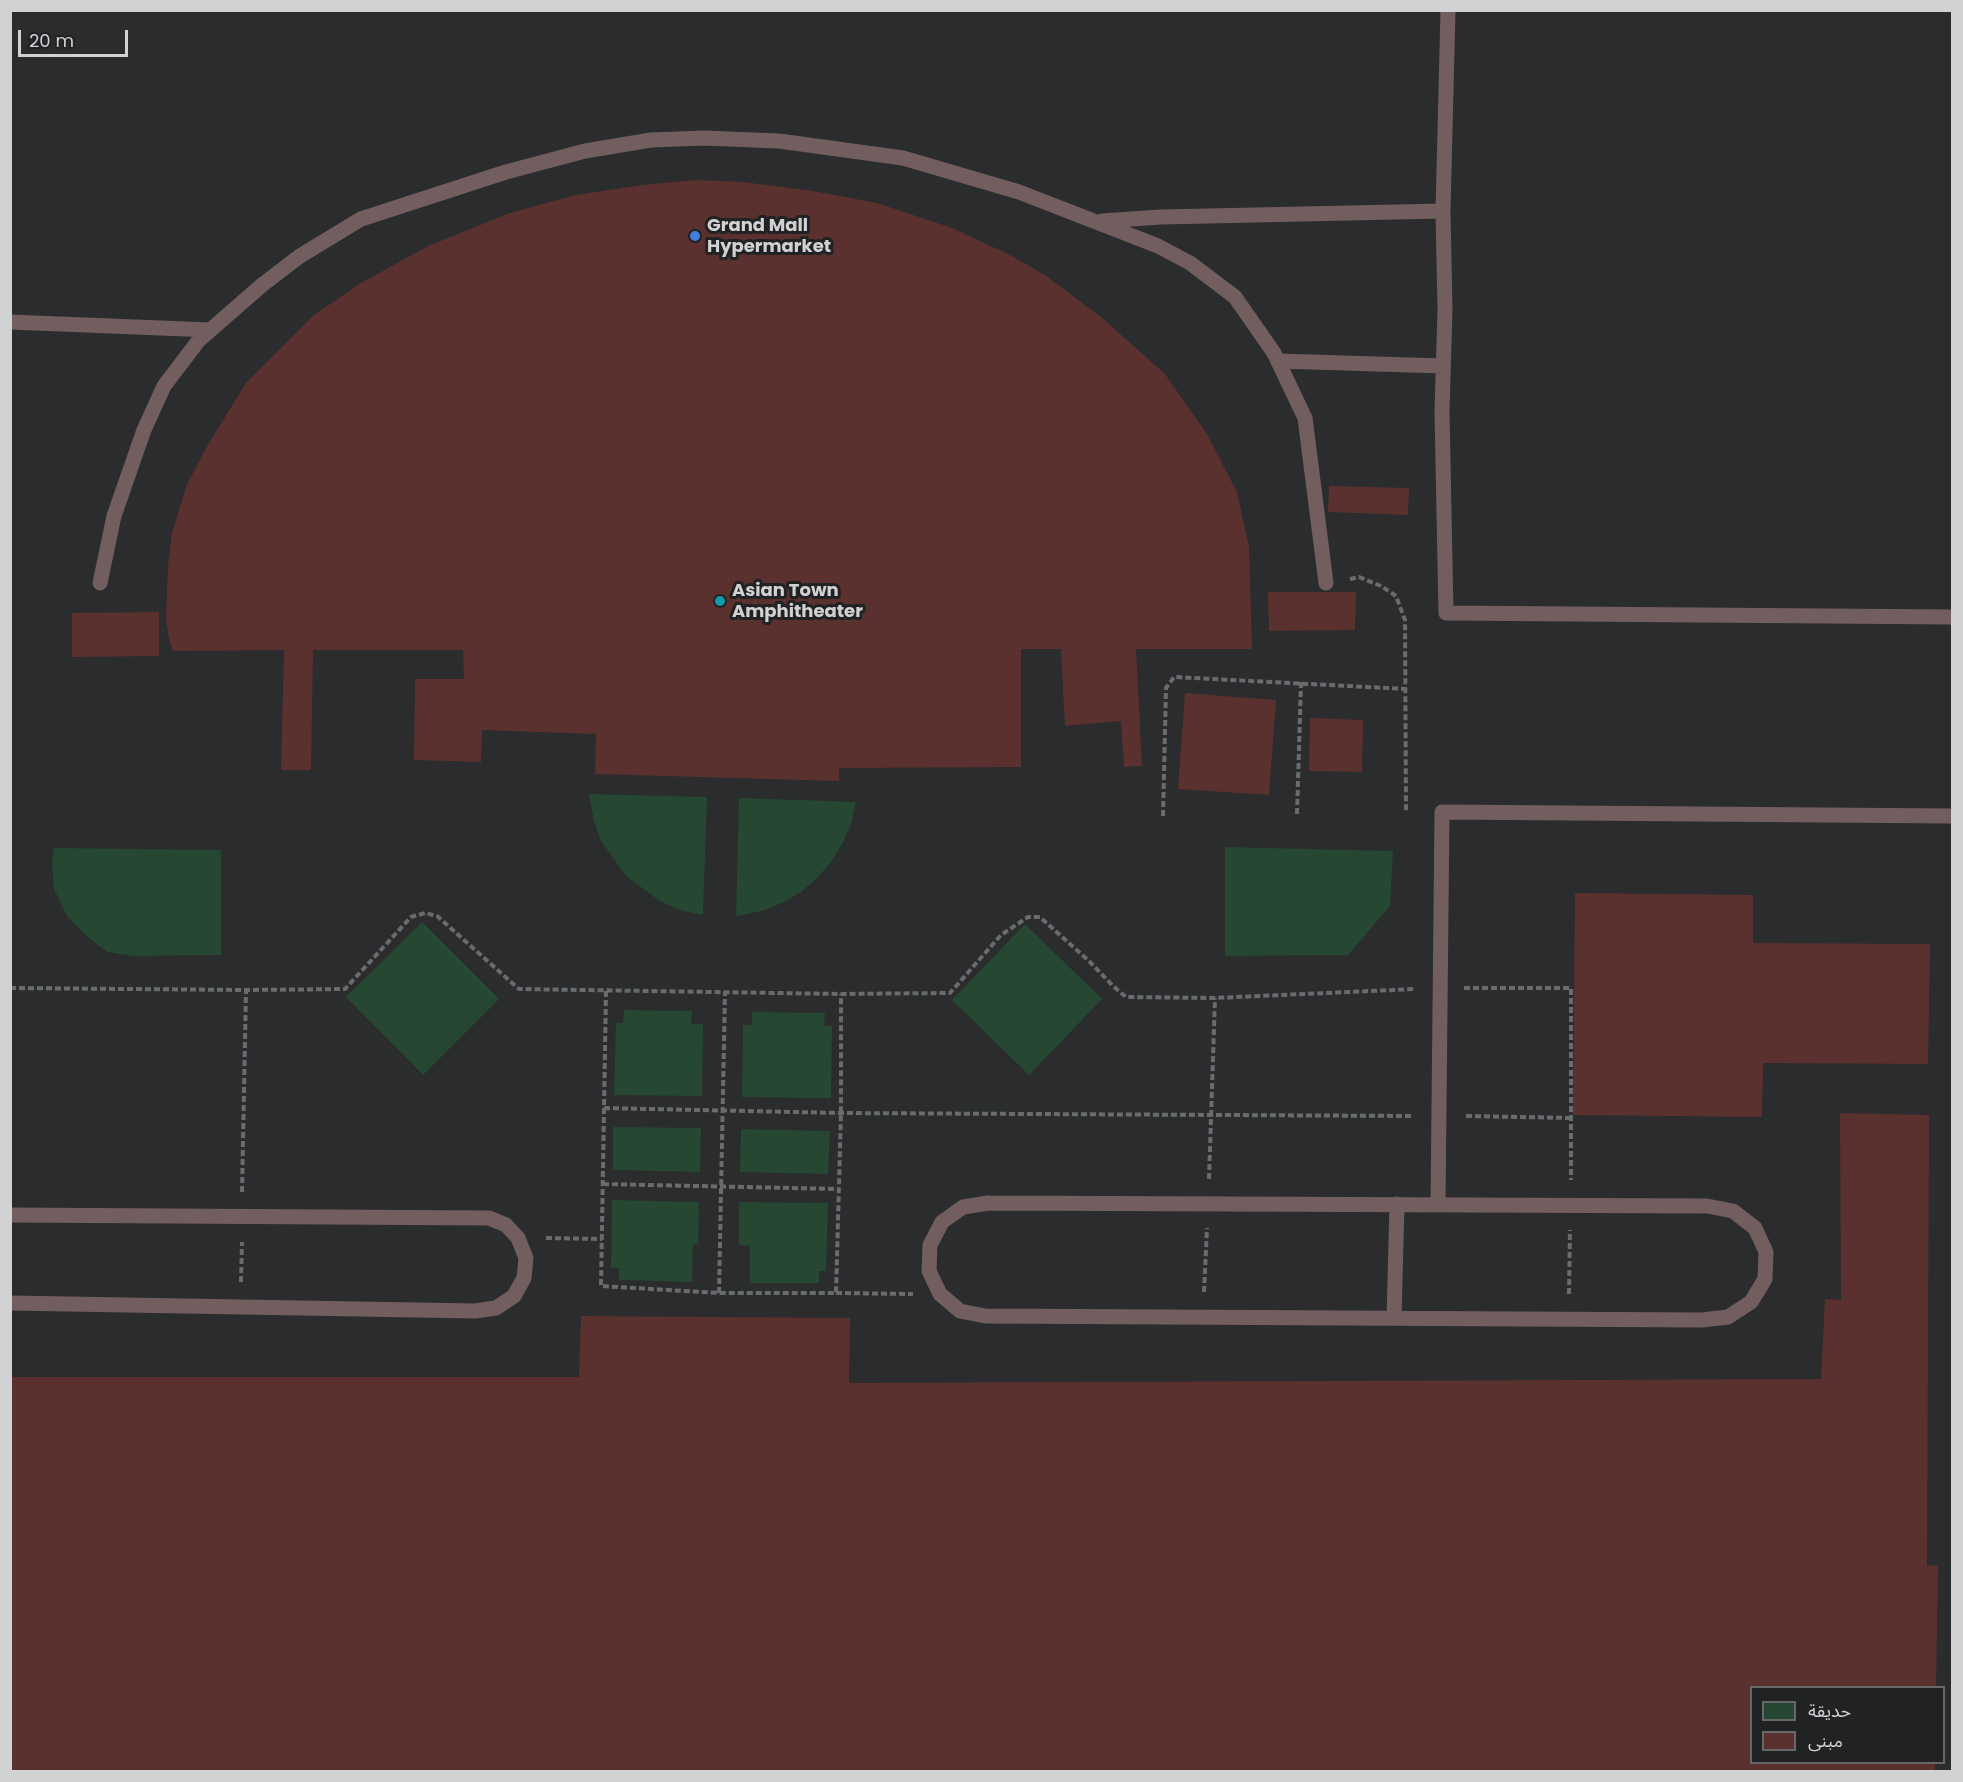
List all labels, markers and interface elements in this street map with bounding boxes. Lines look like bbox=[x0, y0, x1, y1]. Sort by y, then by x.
scale bar bbox=[21, 18, 130, 56]
text: 20 m bbox=[29, 28, 74, 53]
place label: Grand Mall Hypermarket bbox=[707, 215, 831, 258]
marker: Grand Mall Hypermarket bbox=[688, 229, 702, 243]
place label: Asian Town Amphitheater bbox=[732, 580, 863, 622]
marker: Asian Town Amphitheater bbox=[713, 594, 727, 608]
legend bbox=[1750, 1686, 1945, 1764]
text: حديقة bbox=[1808, 1698, 1851, 1723]
text: مبنى bbox=[1808, 1728, 1843, 1753]

